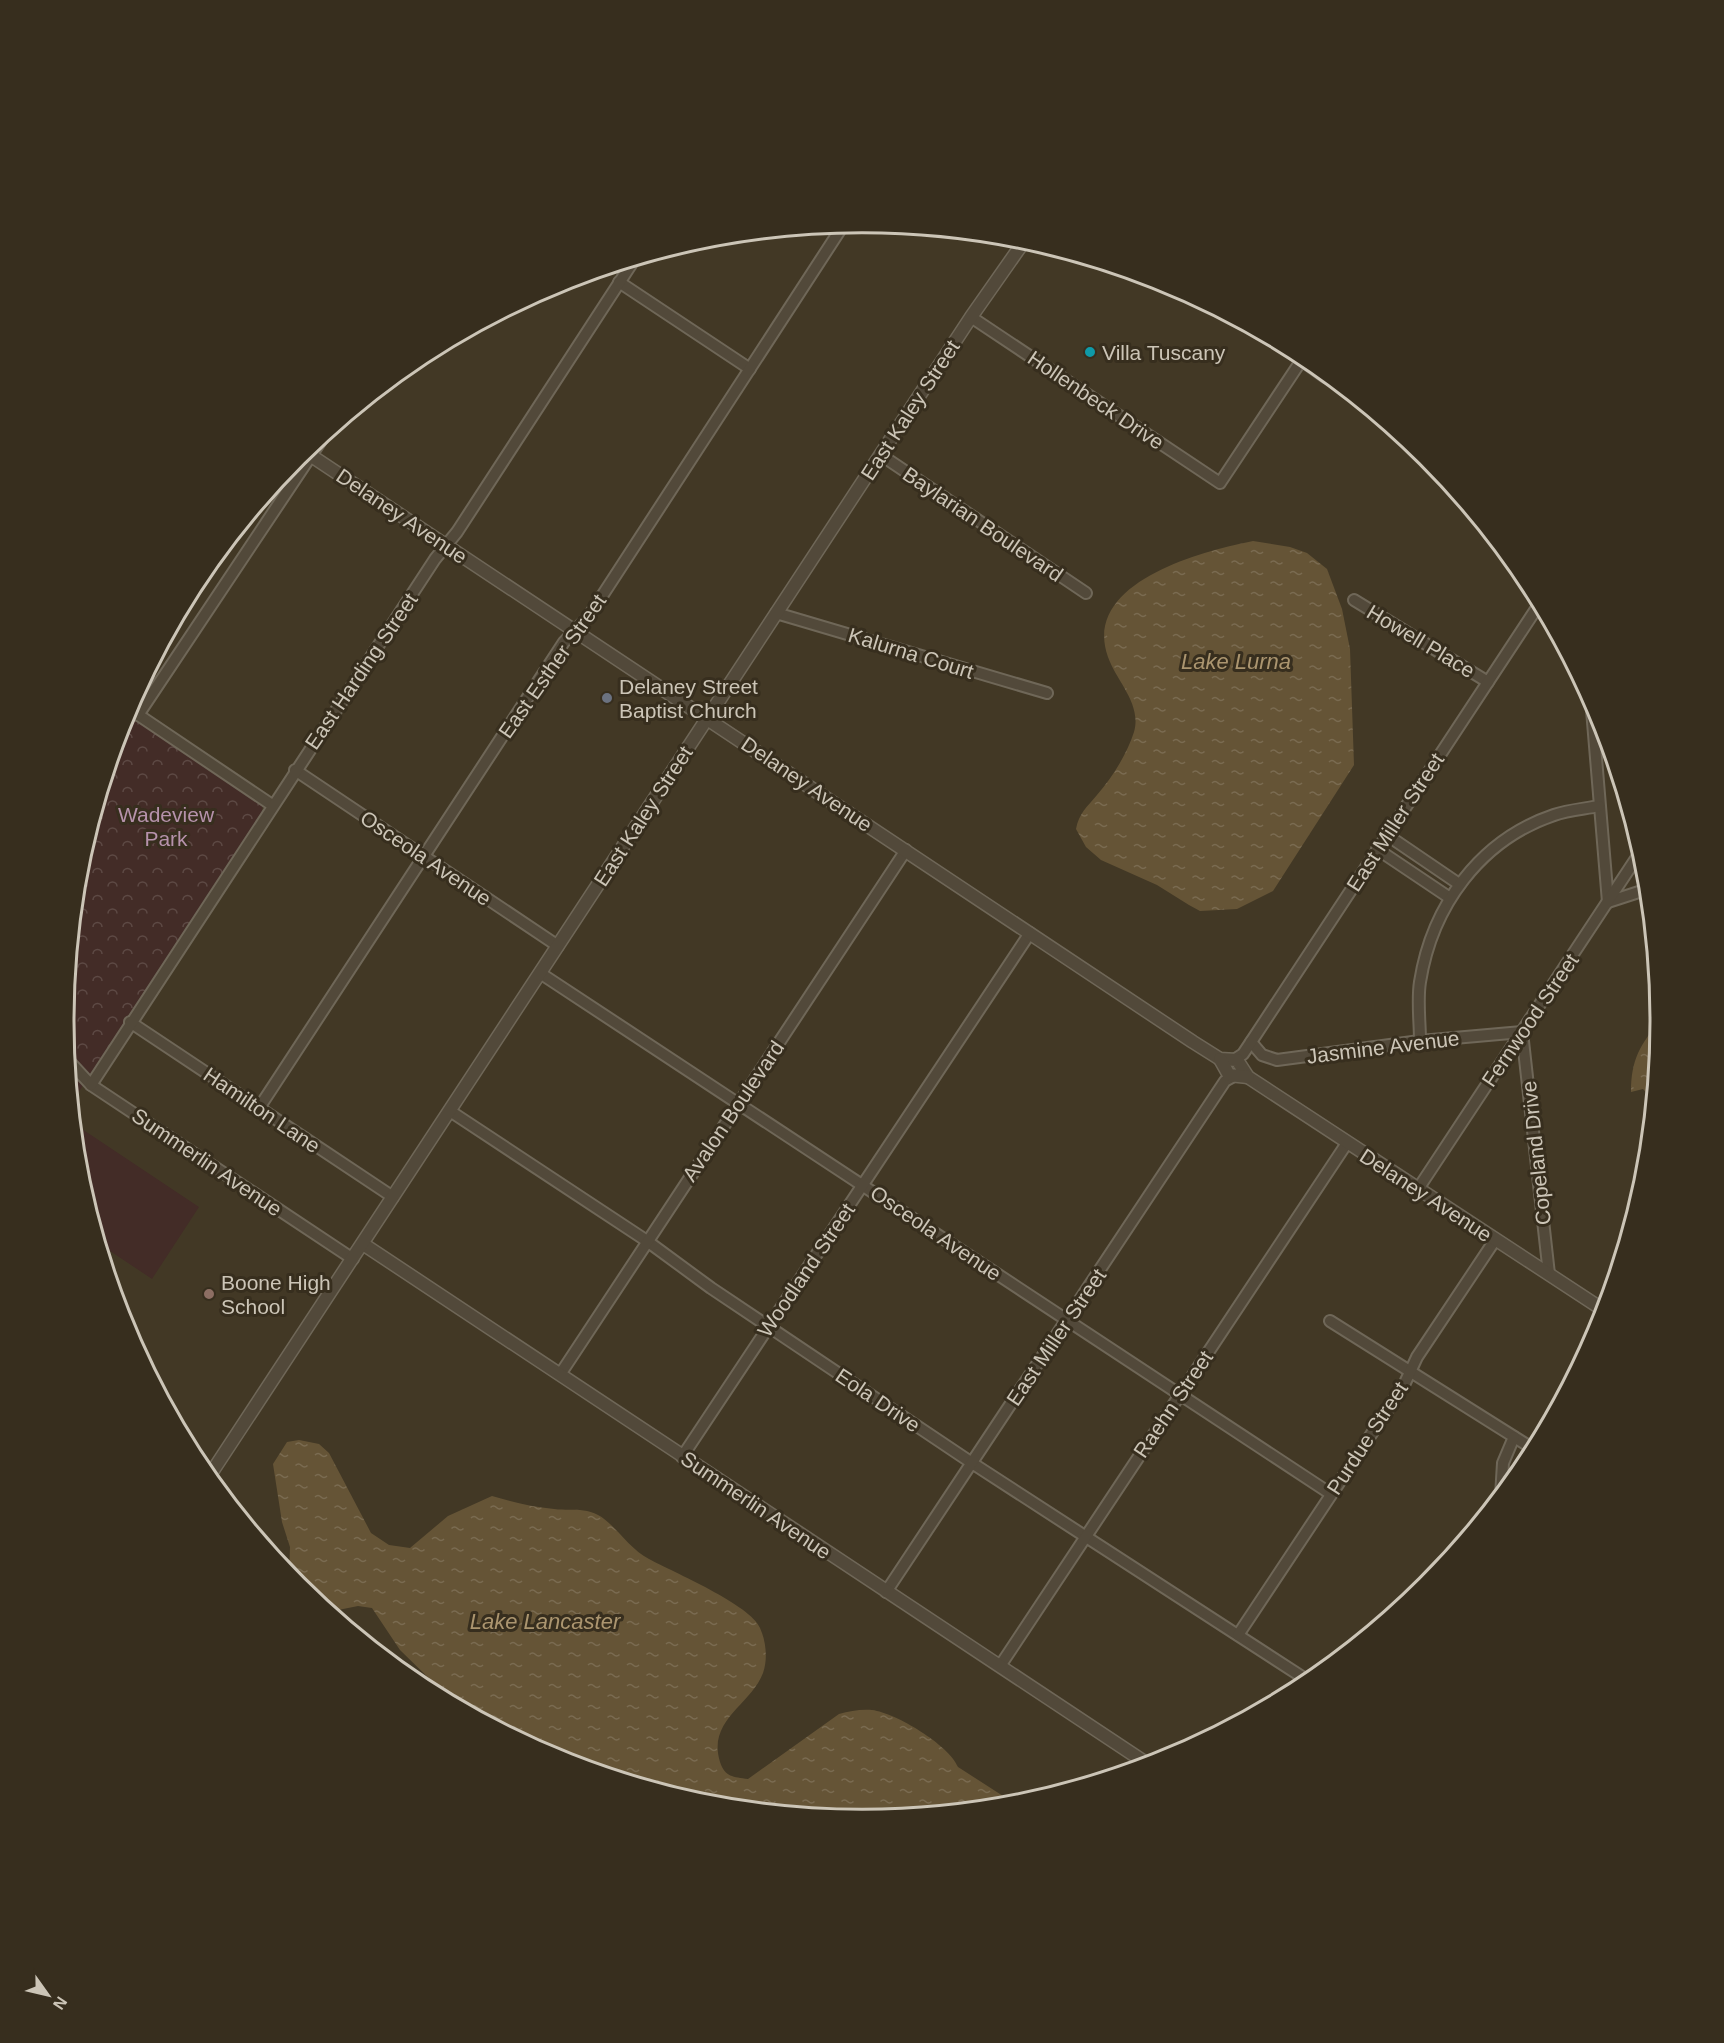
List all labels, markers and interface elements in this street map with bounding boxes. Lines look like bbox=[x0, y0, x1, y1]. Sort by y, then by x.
street label: East Kaley Street bbox=[856, 336, 964, 484]
place label: Villa Tuscany bbox=[1102, 341, 1226, 364]
marker: Villa Tuscany bbox=[1083, 345, 1097, 359]
street label: Hollenbeck Drive bbox=[1024, 346, 1168, 454]
street label: Baylarian Boulevard bbox=[899, 462, 1067, 586]
street label: Delaney Avenue bbox=[332, 464, 472, 568]
street label: East Harding Street bbox=[300, 588, 422, 753]
street label: East Esther Street bbox=[494, 589, 610, 742]
street label: Howell Place bbox=[1363, 600, 1479, 682]
street label: Kalurna Court bbox=[846, 623, 976, 683]
water label: Lake Lurna bbox=[1181, 649, 1291, 674]
place label: Delaney Street Baptist Church bbox=[619, 675, 758, 722]
marker: Delaney Street Baptist Church bbox=[600, 691, 614, 705]
street label: Delaney Avenue bbox=[737, 732, 877, 836]
street label: East Kaley Street bbox=[589, 742, 697, 890]
street label: East Miller Street bbox=[1342, 749, 1448, 895]
park label: Wadeview Park bbox=[118, 803, 215, 850]
street label: Osceola Avenue bbox=[356, 806, 496, 910]
street label: Fernwood Street bbox=[1477, 949, 1583, 1091]
street label: Jasmine Avenue bbox=[1305, 1026, 1461, 1068]
street label: Avalon Boulevard bbox=[678, 1036, 788, 1186]
street label: Hamilton Lane bbox=[199, 1063, 325, 1157]
street label: Copeland Drive bbox=[1517, 1080, 1555, 1226]
street label: Summerlin Avenue bbox=[128, 1103, 286, 1221]
street label: Delaney Avenue bbox=[1356, 1144, 1496, 1246]
street label: Osceola Avenue bbox=[866, 1181, 1006, 1285]
street label: Woodland Street bbox=[753, 1199, 859, 1341]
street label: East Miller Street bbox=[1002, 1264, 1110, 1410]
place label: Boone High School bbox=[221, 1271, 331, 1318]
marker: Boone High School bbox=[202, 1287, 216, 1301]
street label: Raehn Street bbox=[1129, 1346, 1217, 1462]
street label: Eola Drive bbox=[831, 1363, 925, 1437]
street label: Purdue Street bbox=[1322, 1377, 1412, 1499]
street label: Summerlin Avenue bbox=[677, 1446, 835, 1564]
water label: Lake Lancaster bbox=[470, 1609, 622, 1634]
north arrow bbox=[18, 1965, 78, 2025]
text: N bbox=[50, 1994, 70, 2013]

